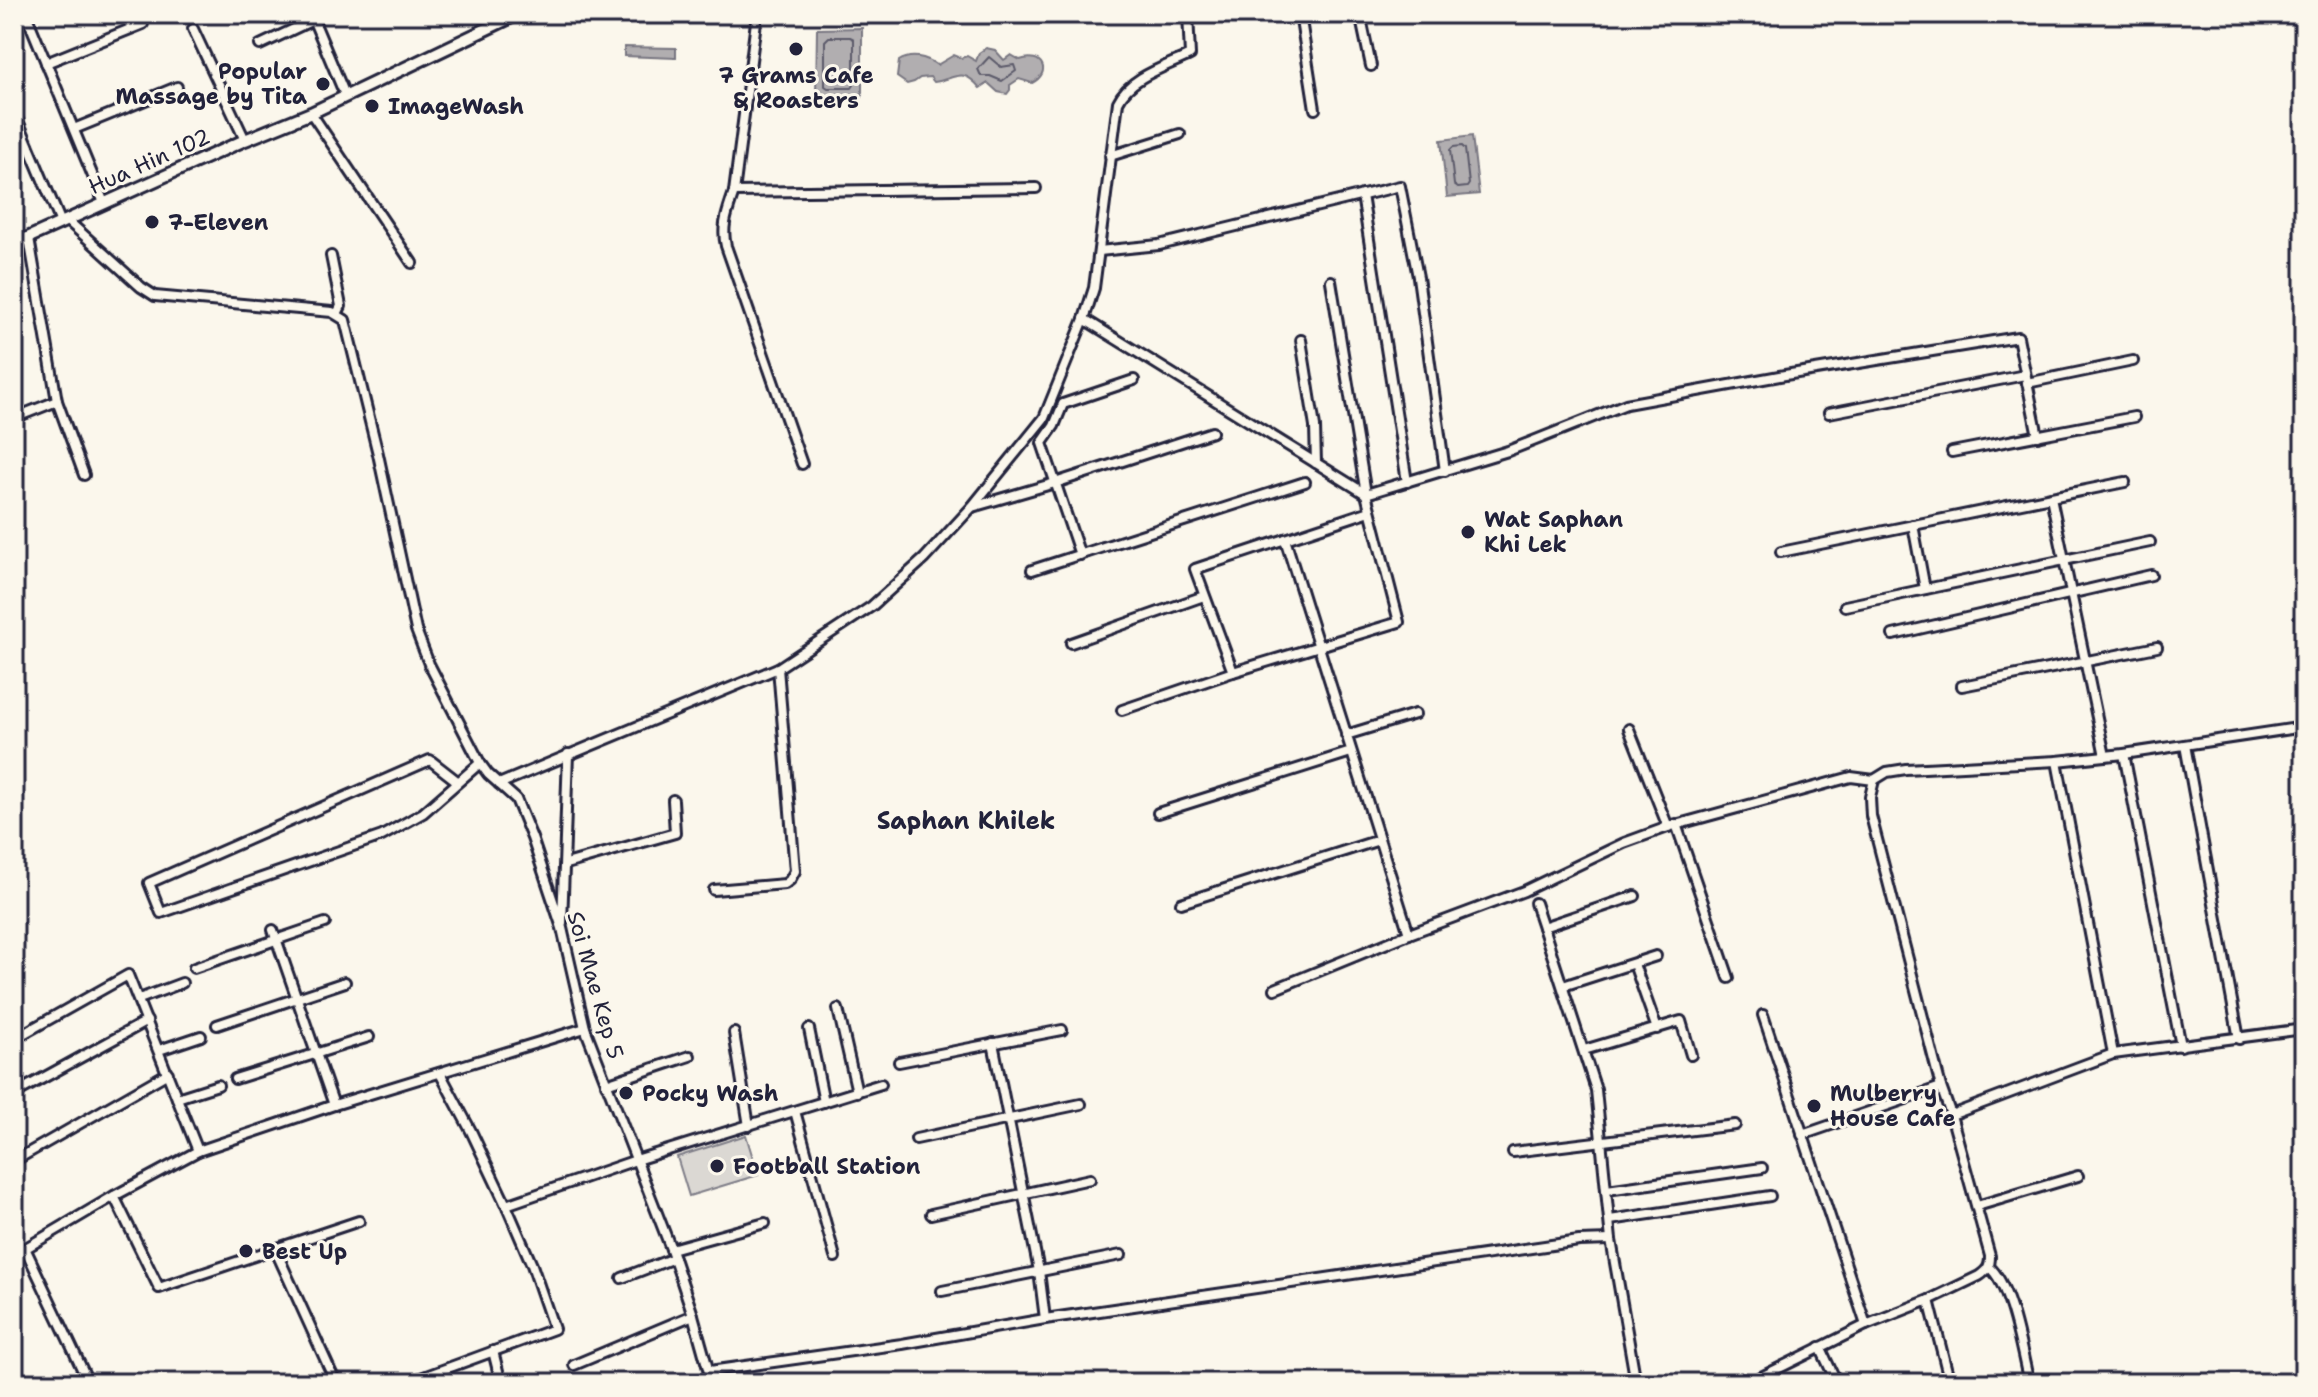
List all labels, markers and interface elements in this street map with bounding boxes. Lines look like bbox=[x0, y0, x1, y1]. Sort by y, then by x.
marker: 7 Grams Cafe & Roasters bbox=[787, 40, 805, 58]
place label: Popular Massage by Tita bbox=[116, 57, 307, 111]
place label: 7 Grams Cafe & Roasters bbox=[718, 61, 874, 115]
marker: Popular Massage by Tita bbox=[314, 75, 332, 93]
place label: ImageWash bbox=[388, 92, 524, 121]
marker: ImageWash bbox=[363, 97, 381, 115]
street label: Hua Hin 102 bbox=[84, 122, 215, 201]
place label: 7-Eleven bbox=[168, 208, 269, 237]
marker: 7-Eleven bbox=[143, 213, 161, 231]
place label: Wat Saphan Khi Lek bbox=[1484, 505, 1624, 559]
marker: Wat Saphan Khi Lek bbox=[1459, 523, 1477, 541]
district label: Saphan Khilek bbox=[877, 805, 1055, 837]
street label: Soi Mae Kep 5 bbox=[561, 908, 630, 1062]
place label: Pocky Wash bbox=[642, 1079, 779, 1108]
place label: Mulberry House Cafe bbox=[1830, 1079, 1956, 1133]
marker: Pocky Wash bbox=[617, 1084, 635, 1102]
marker: Mulberry House Cafe bbox=[1805, 1097, 1823, 1115]
place label: Football Station bbox=[733, 1152, 921, 1181]
marker: Football Station bbox=[708, 1157, 726, 1175]
place label: Best Up bbox=[262, 1237, 347, 1266]
marker: Best Up bbox=[237, 1242, 255, 1260]

